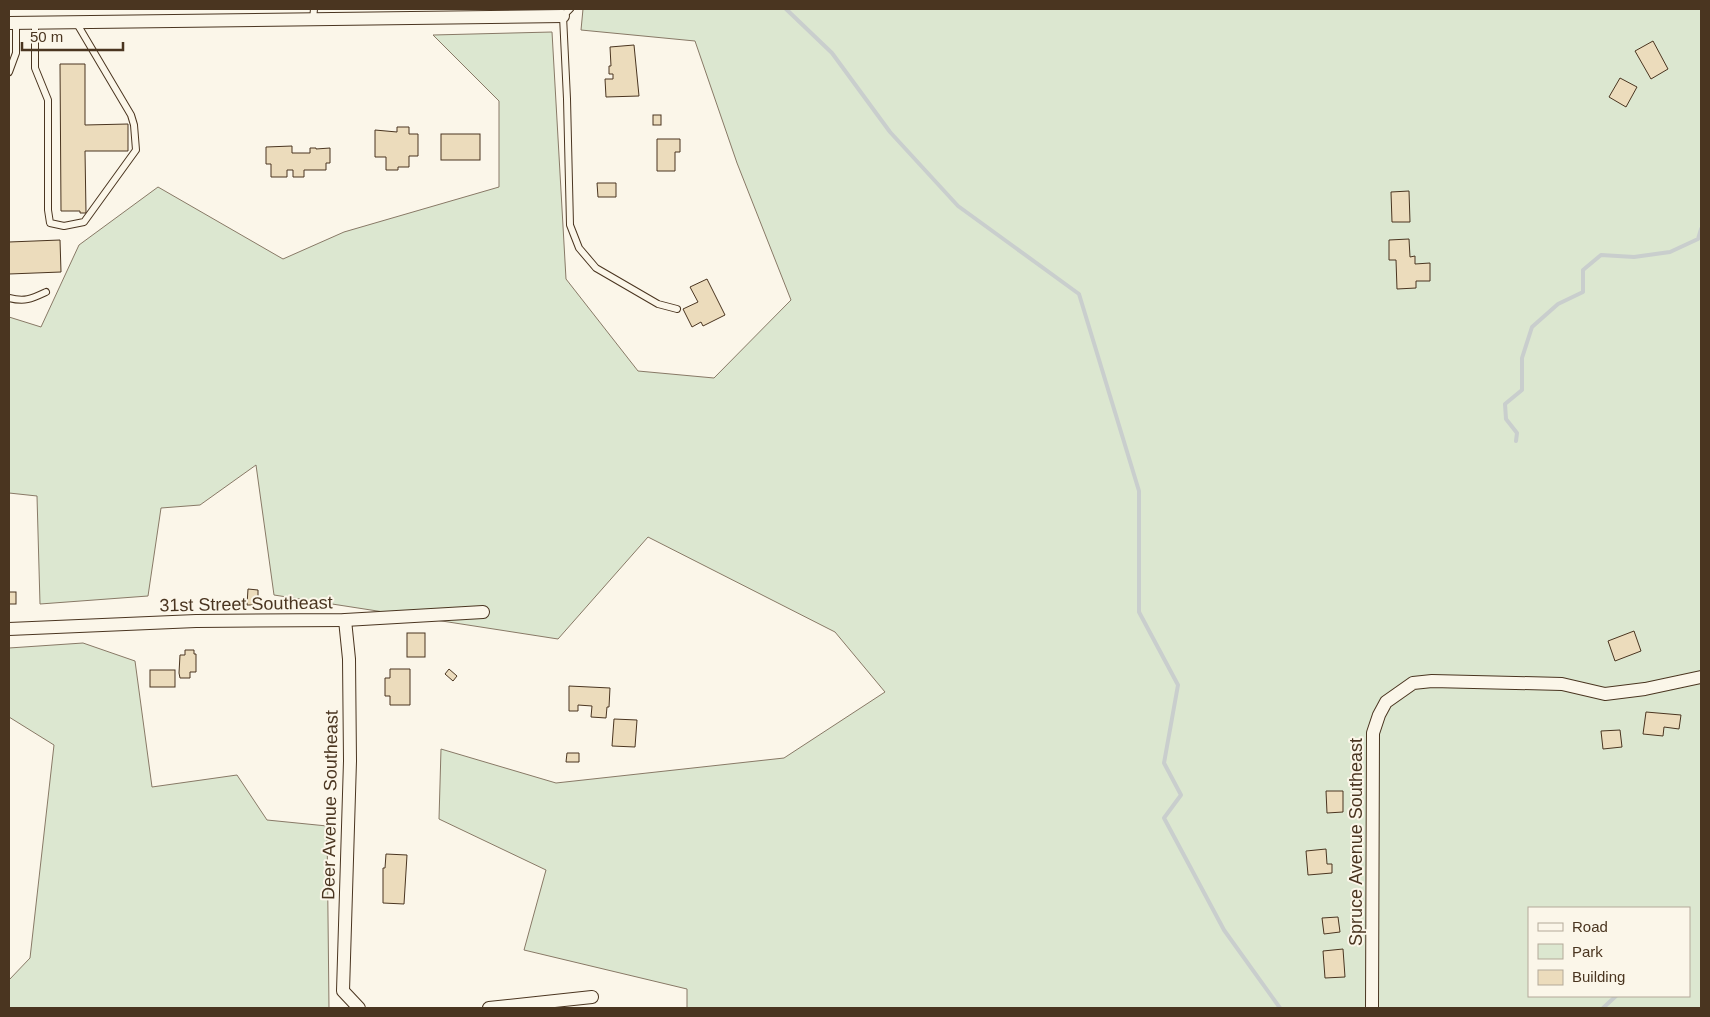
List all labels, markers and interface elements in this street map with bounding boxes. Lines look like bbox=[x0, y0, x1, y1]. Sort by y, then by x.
scale bar bbox=[22, 20, 124, 52]
text: 50 m bbox=[30, 28, 63, 45]
street label: 31st Street Southeast bbox=[159, 592, 333, 616]
street label: Deer Avenue Southeast bbox=[318, 710, 342, 900]
street label: Spruce Avenue Southeast bbox=[1346, 738, 1366, 946]
legend bbox=[1528, 907, 1690, 997]
text: Road bbox=[1572, 918, 1608, 935]
text: Park bbox=[1572, 943, 1603, 960]
text: Building bbox=[1572, 968, 1625, 985]

